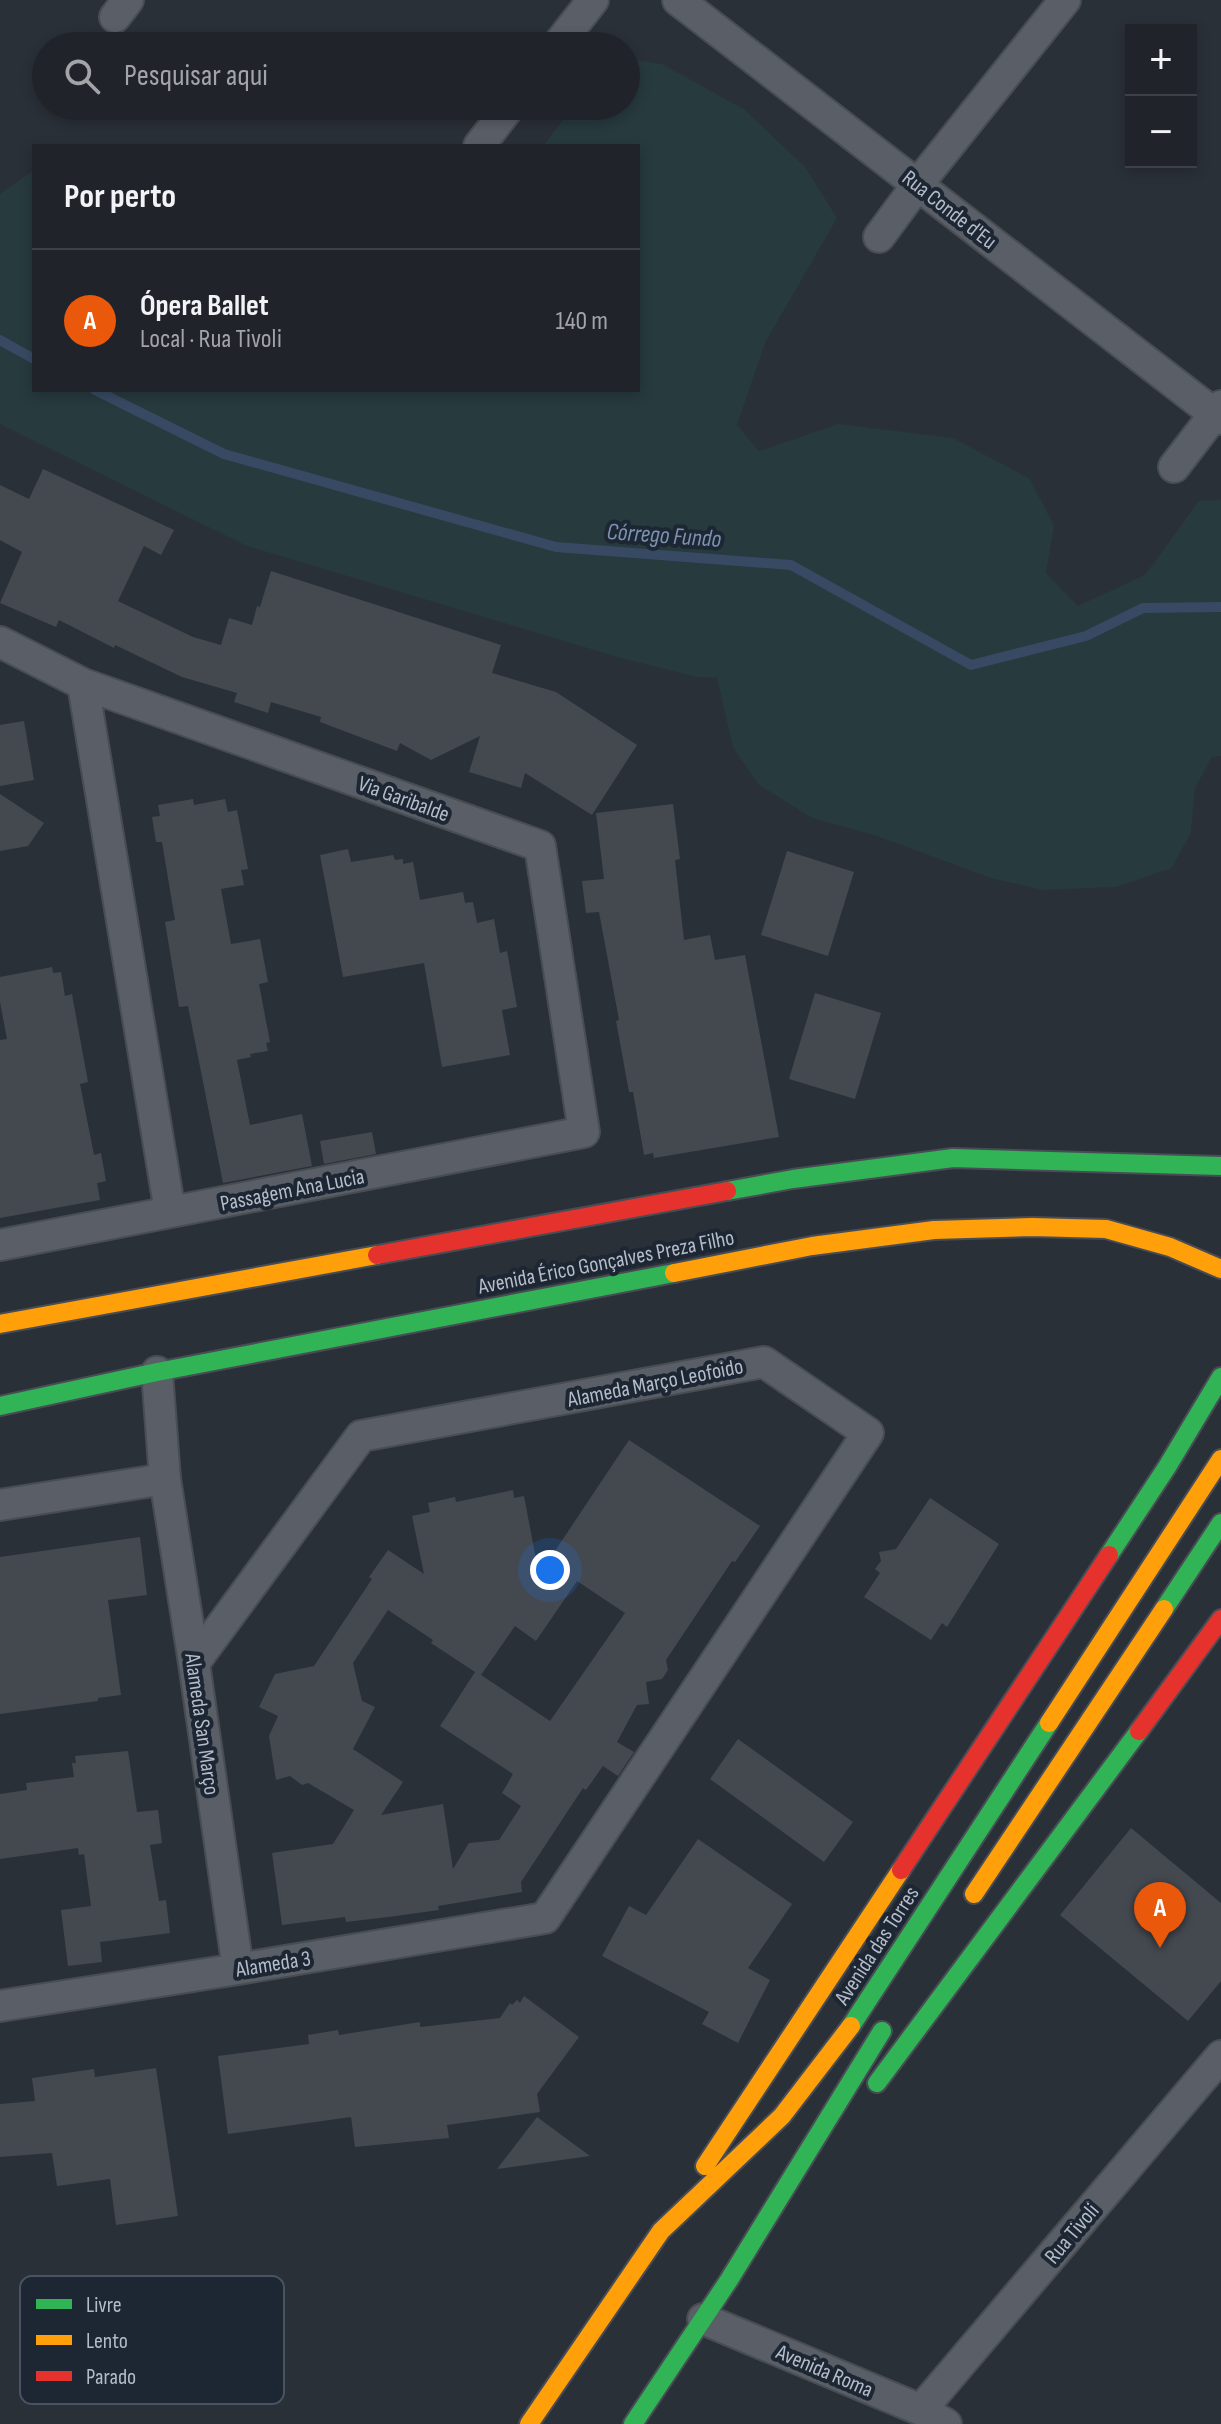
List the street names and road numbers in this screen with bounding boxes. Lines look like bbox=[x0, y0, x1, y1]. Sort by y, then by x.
street label: Rua Conde d'Eu bbox=[896, 165, 1002, 256]
street label: Via Garibalde bbox=[354, 770, 453, 828]
street label: Passagem Ana Lucia bbox=[218, 1163, 367, 1218]
street label: Avenida Érico Gonçalves Preza Filho bbox=[475, 1224, 737, 1301]
street label: Alameda Março Leofoido bbox=[564, 1353, 745, 1414]
street label: Alameda San Março bbox=[178, 1651, 225, 1797]
street label: Avenida das Torres bbox=[828, 1881, 926, 2011]
street label: Alameda 3 bbox=[233, 1945, 313, 1984]
street label: Rua Tivoli bbox=[1039, 2198, 1105, 2270]
street label: Avenida Roma bbox=[771, 2339, 877, 2404]

